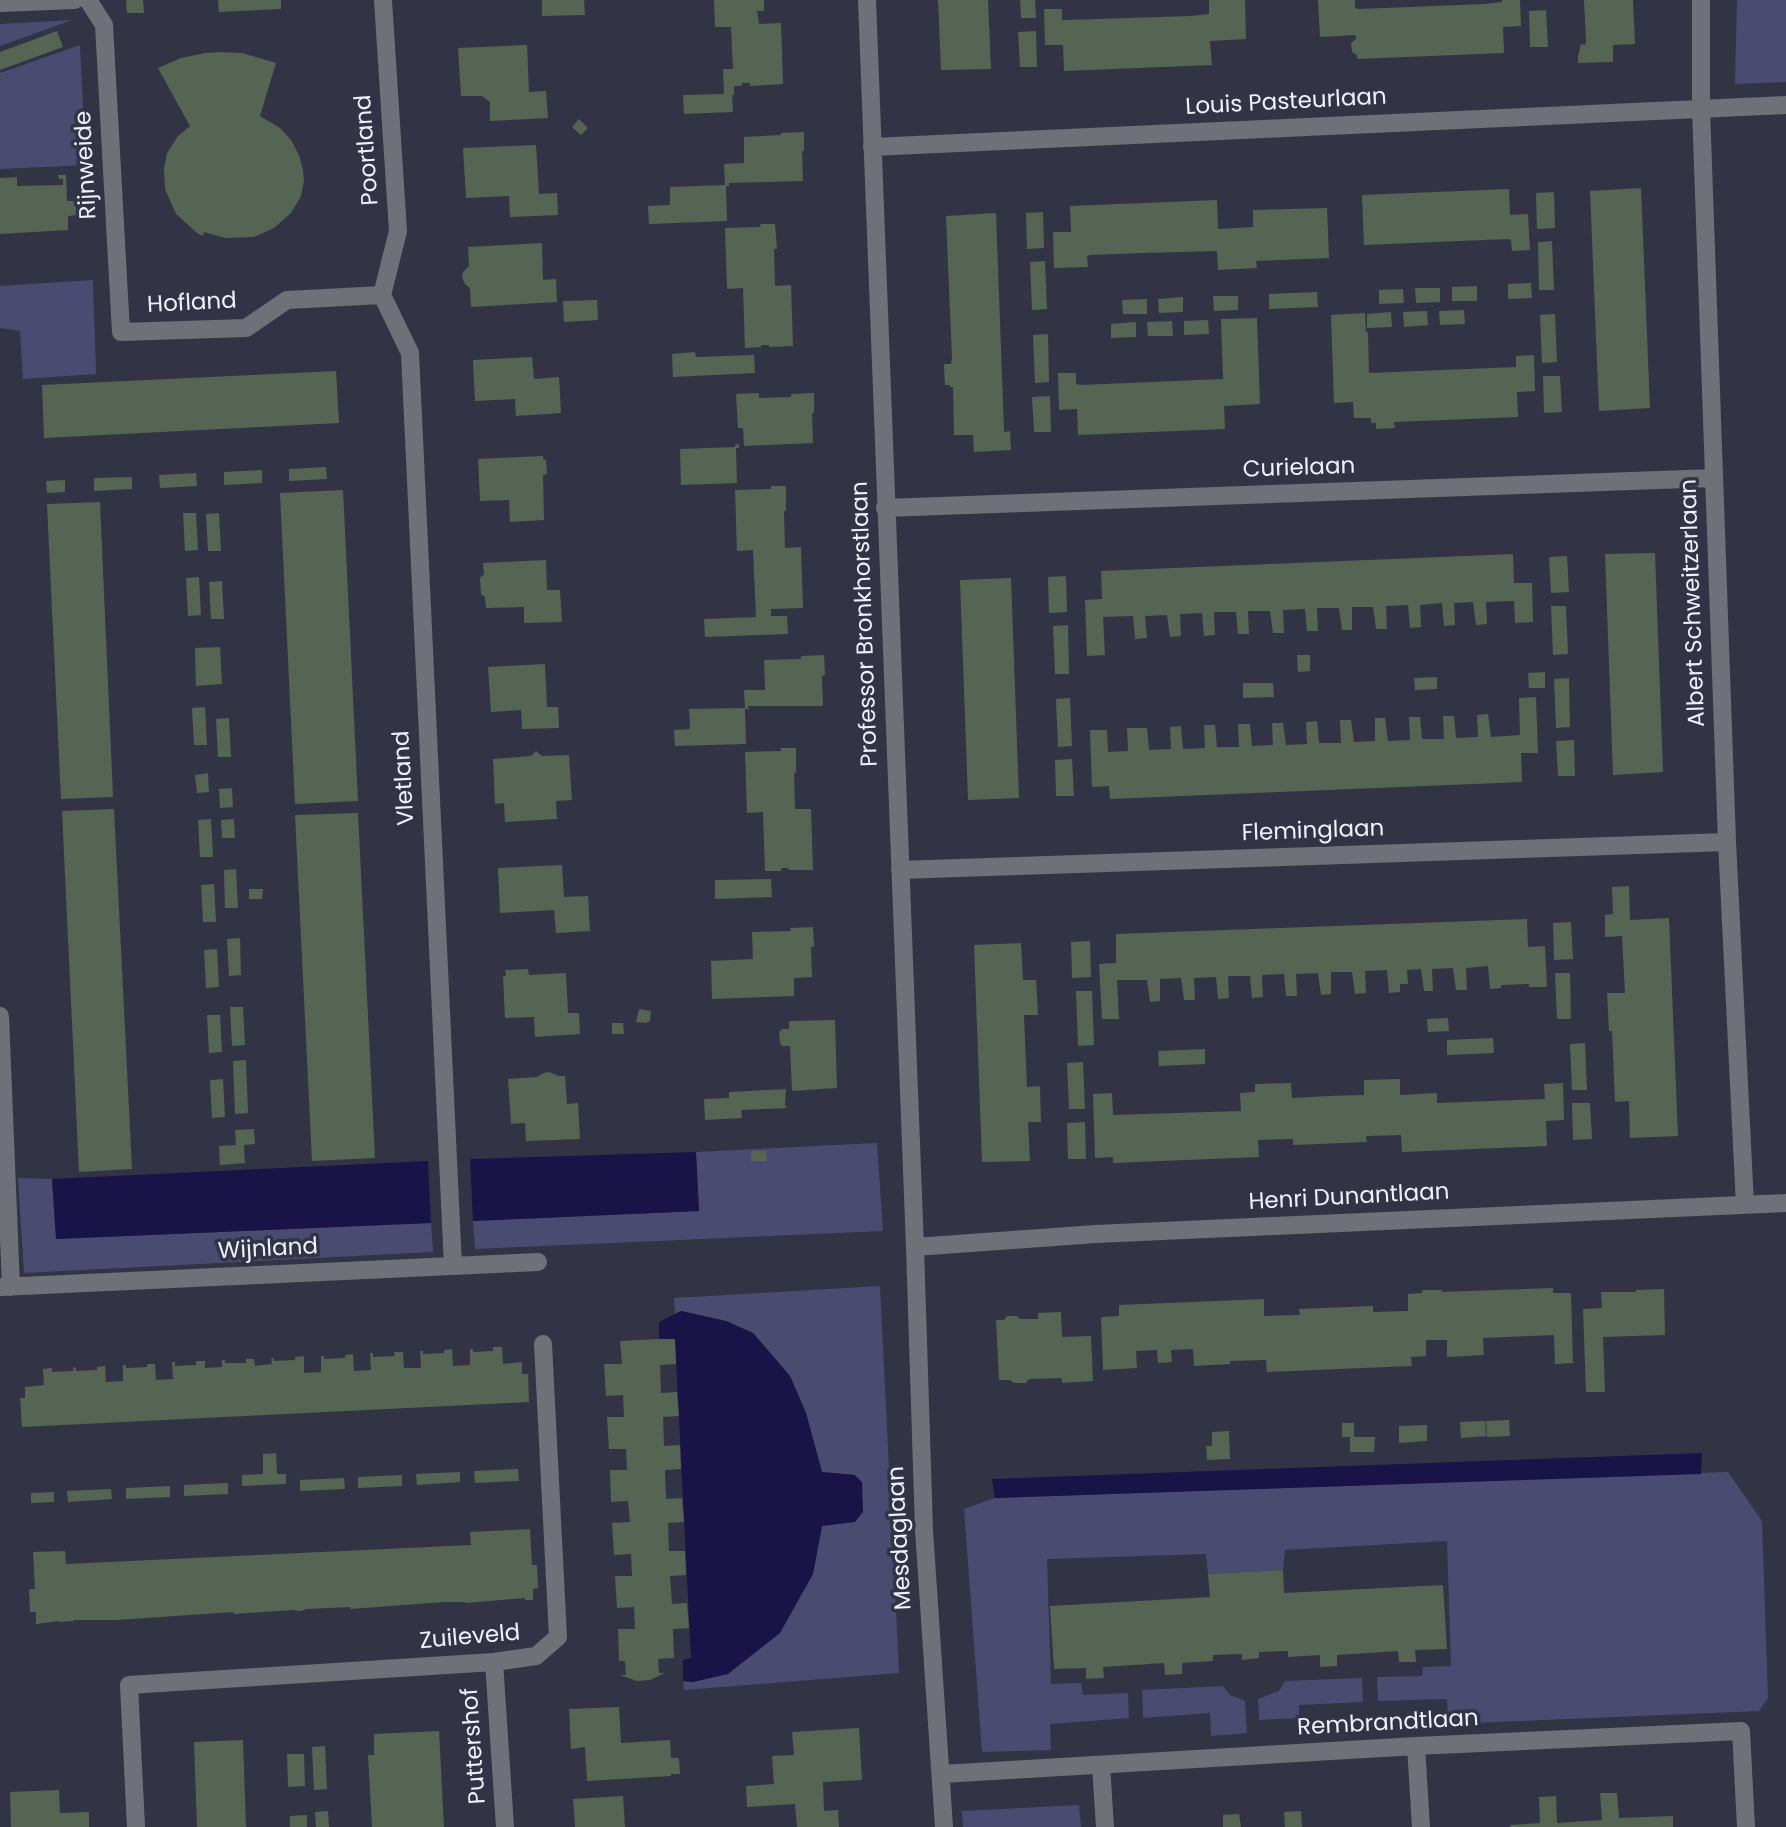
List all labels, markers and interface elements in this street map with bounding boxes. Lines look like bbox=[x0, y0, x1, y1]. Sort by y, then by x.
street label: Louis Pasteurlaan bbox=[1185, 84, 1387, 122]
street label: Poortland bbox=[350, 94, 386, 206]
street label: Rijnweide bbox=[70, 110, 104, 220]
street label: Hofland bbox=[147, 288, 237, 320]
street label: Curielaan bbox=[1242, 453, 1356, 485]
street label: Albert Schweitzerlaan bbox=[1676, 479, 1712, 727]
street label: Professor Bronkhorstlaan bbox=[847, 481, 885, 767]
street label: Vletland bbox=[389, 730, 421, 826]
street label: Fleminglaan bbox=[1241, 816, 1385, 848]
street label: Henri Dunantlaan bbox=[1248, 1179, 1450, 1217]
street label: Wijnland bbox=[217, 1234, 319, 1266]
street label: Mesdaglaan bbox=[883, 1465, 919, 1611]
street label: Zuileveld bbox=[418, 1620, 522, 1656]
street label: Puttershof bbox=[457, 1687, 493, 1805]
street label: Rembrandtlaan bbox=[1297, 1705, 1479, 1743]

